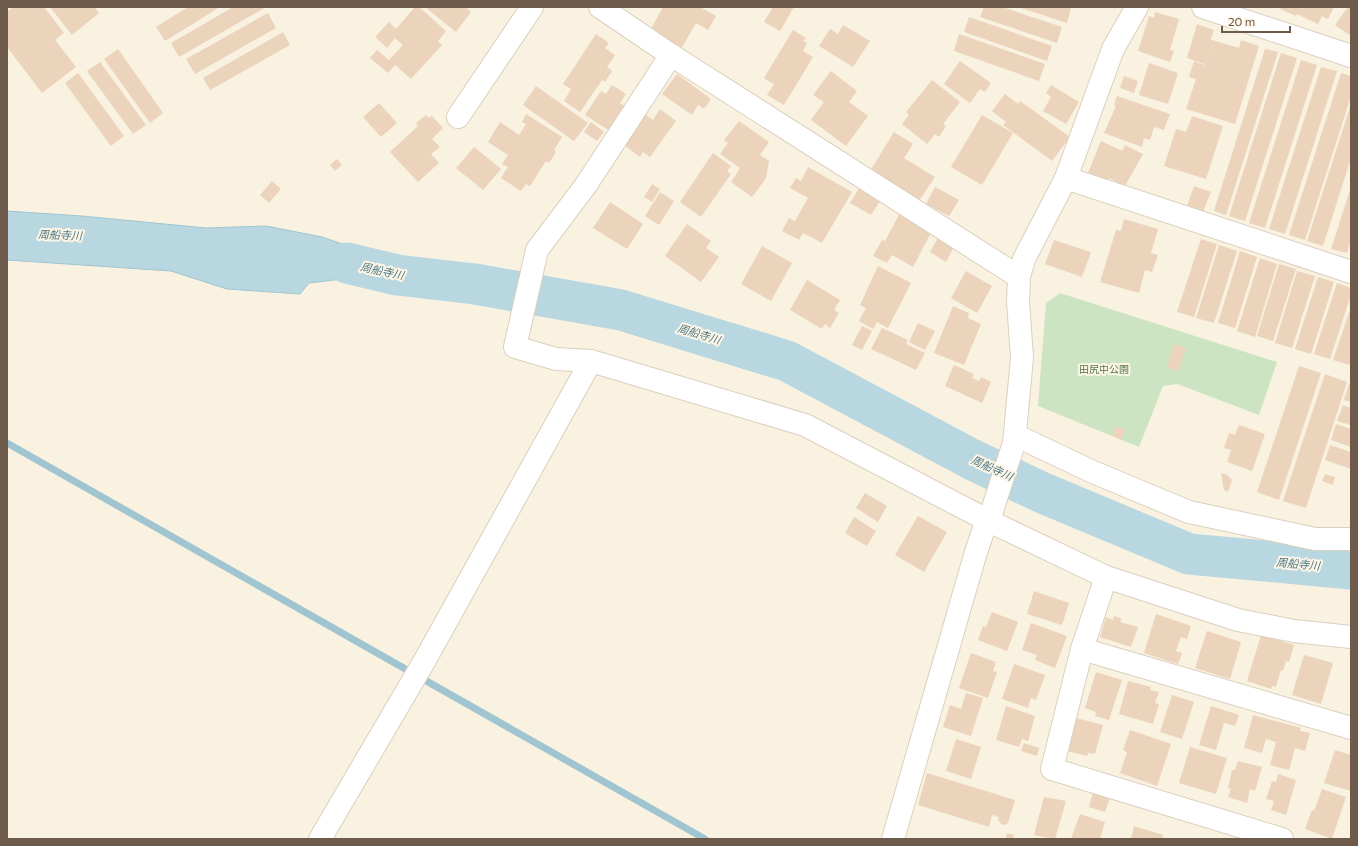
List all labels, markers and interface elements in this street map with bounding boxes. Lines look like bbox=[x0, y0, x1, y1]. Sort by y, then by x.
scale bar bbox=[1222, 8, 1290, 34]
text: 20 m bbox=[1228, 14, 1255, 28]
water label: 周船寺川 bbox=[38, 227, 83, 242]
water label: 周船寺川 bbox=[359, 260, 406, 282]
water label: 周船寺川 bbox=[676, 321, 723, 346]
park label: 田尻中公園 bbox=[1079, 363, 1129, 375]
water label: 周船寺川 bbox=[969, 453, 1016, 483]
water label: 周船寺川 bbox=[1276, 555, 1322, 572]

